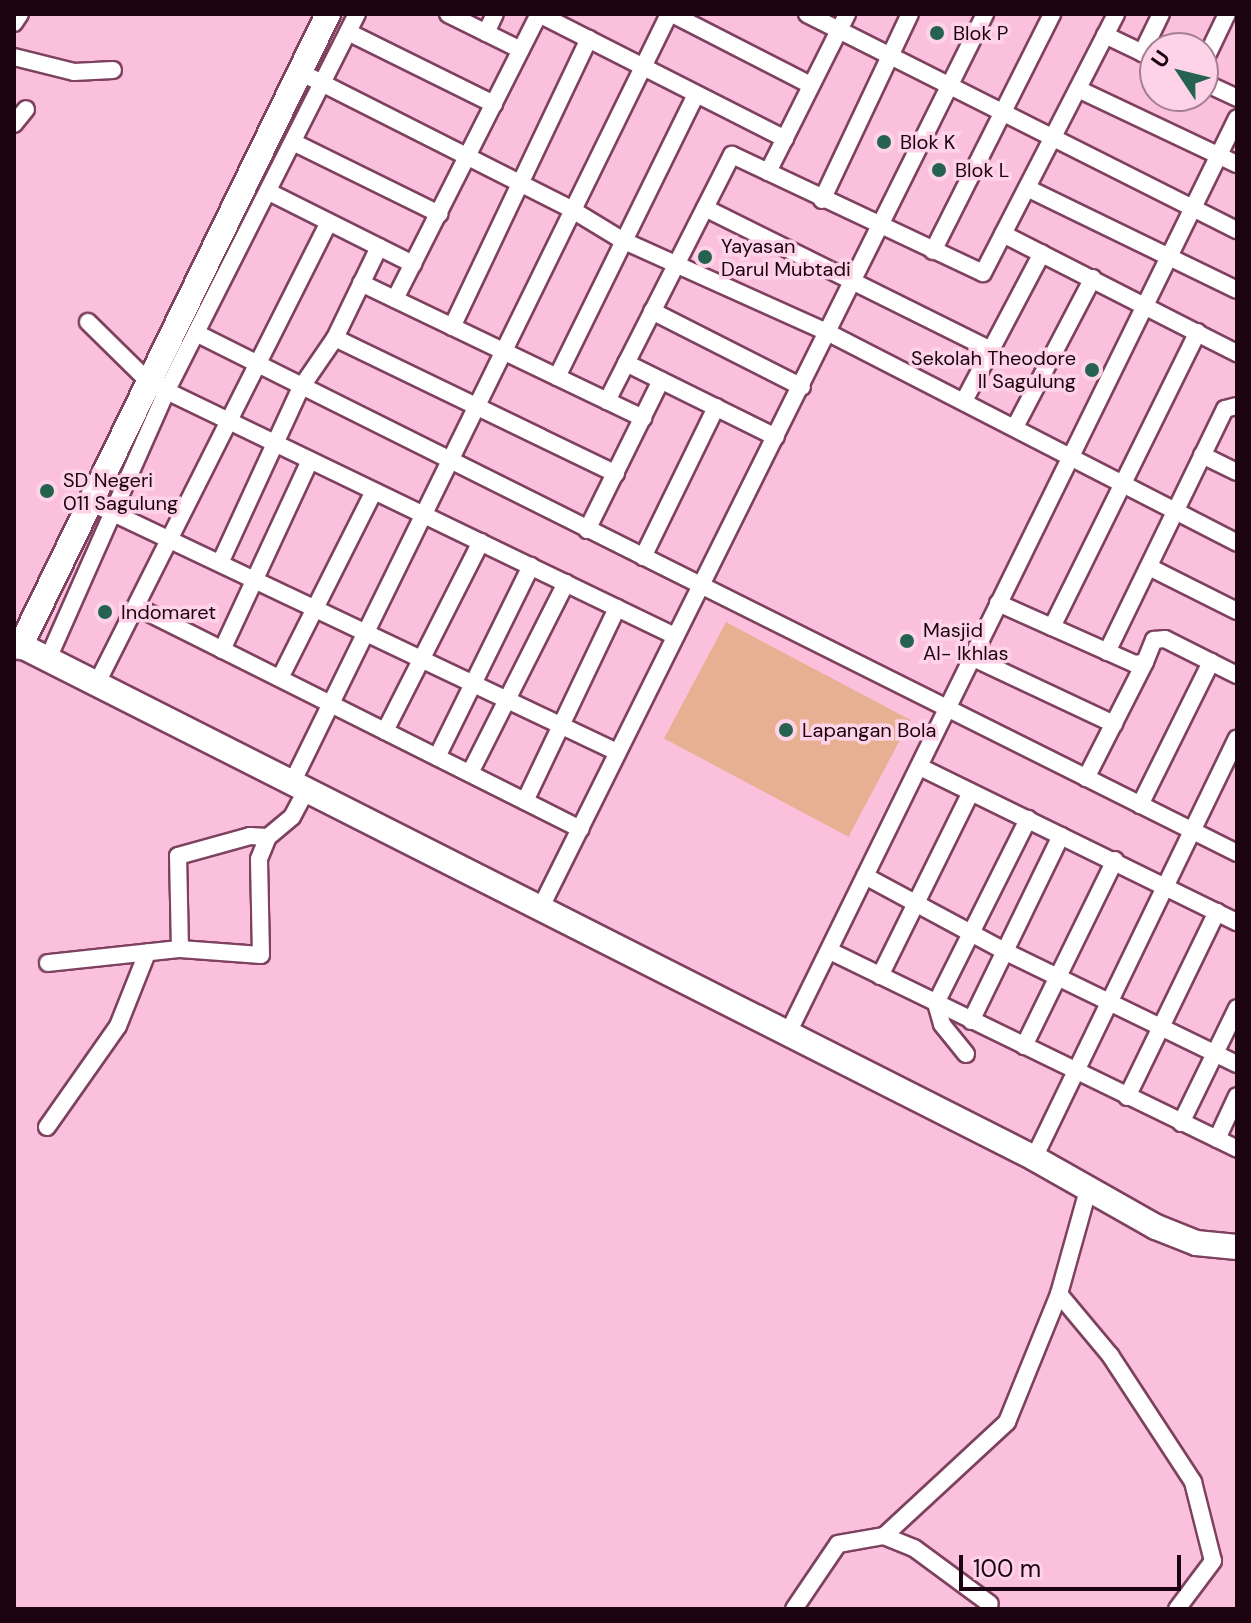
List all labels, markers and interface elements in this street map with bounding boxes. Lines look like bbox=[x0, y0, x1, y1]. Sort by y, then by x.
place label: Blok P bbox=[953, 21, 1008, 45]
marker: Blok P bbox=[928, 24, 946, 42]
north arrow bbox=[1139, 32, 1219, 112]
text: U bbox=[1144, 45, 1177, 74]
place label: Blok K bbox=[900, 130, 955, 154]
marker: Blok K bbox=[875, 133, 893, 151]
place label: Blok L bbox=[955, 158, 1009, 182]
marker: Blok L bbox=[930, 161, 948, 179]
place label: Yayasan Darul Mubtadi bbox=[721, 234, 851, 281]
marker: Yayasan Darul Mubtadi bbox=[696, 248, 714, 266]
place label: Sekolah Theodore II Sagulung bbox=[911, 346, 1076, 393]
marker: Sekolah Theodore II Sagulung bbox=[1083, 361, 1101, 379]
place label: SD Negeri 011 Sagulung bbox=[63, 468, 178, 515]
marker: SD Negeri 011 Sagulung bbox=[38, 482, 56, 500]
place label: Indomaret bbox=[121, 600, 216, 624]
marker: Indomaret bbox=[96, 603, 114, 621]
place label: Masjid Al- Ikhlas bbox=[923, 618, 1009, 665]
marker: Masjid Al- Ikhlas bbox=[898, 632, 916, 650]
place label: Lapangan Bola bbox=[802, 718, 936, 742]
marker: Lapangan Bola bbox=[777, 721, 795, 739]
scale bar bbox=[963, 1539, 1185, 1589]
text: 100 m bbox=[973, 1553, 1041, 1584]

